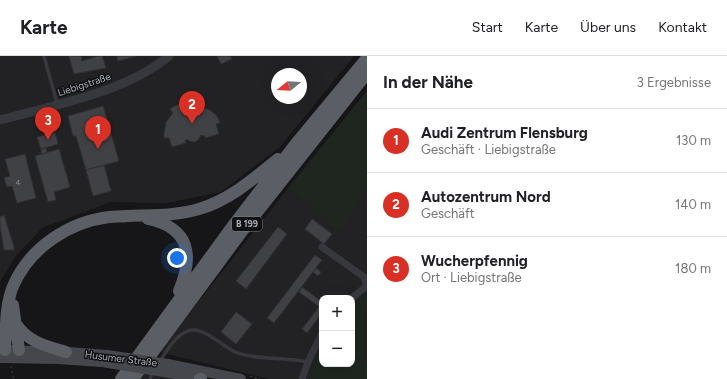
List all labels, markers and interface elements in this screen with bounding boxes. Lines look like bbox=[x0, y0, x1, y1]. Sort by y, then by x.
text: Karte bbox=[20, 16, 67, 39]
text: Start bbox=[472, 19, 503, 36]
text: Karte bbox=[525, 19, 558, 36]
text: Über uns bbox=[580, 19, 636, 36]
text: Kontakt bbox=[658, 19, 707, 36]
north arrow bbox=[271, 68, 307, 104]
street label: Liebigstraße bbox=[56, 70, 113, 99]
text: In der Nähe bbox=[383, 72, 473, 92]
text: 3 Ergebnisse bbox=[637, 75, 711, 90]
pin: 2 bbox=[179, 91, 205, 124]
pin: 3 bbox=[35, 107, 61, 140]
pin: 1 bbox=[85, 116, 111, 149]
text: Audi Zentrum Flensburg bbox=[421, 124, 588, 142]
text: 1 bbox=[393, 133, 399, 148]
text: 130 m bbox=[676, 133, 711, 148]
text: Geschäft · Liebigstraße bbox=[421, 142, 556, 157]
house number: 4 bbox=[16, 177, 21, 187]
text: Autozentrum Nord bbox=[421, 188, 551, 206]
text: 2 bbox=[392, 197, 400, 212]
text: 140 m bbox=[675, 197, 711, 212]
text: Geschäft bbox=[421, 206, 475, 221]
road number: B 199 bbox=[232, 217, 262, 231]
your location bbox=[167, 248, 187, 268]
text: Wucherpfennig bbox=[421, 252, 528, 270]
text: 3 bbox=[392, 261, 400, 276]
text: 180 m bbox=[675, 261, 711, 276]
text: Ort · Liebigstraße bbox=[421, 270, 522, 285]
map controls bbox=[319, 295, 355, 367]
button: + bbox=[319, 295, 355, 331]
button: − bbox=[319, 331, 355, 367]
street label: Husumer Straße bbox=[84, 348, 158, 369]

